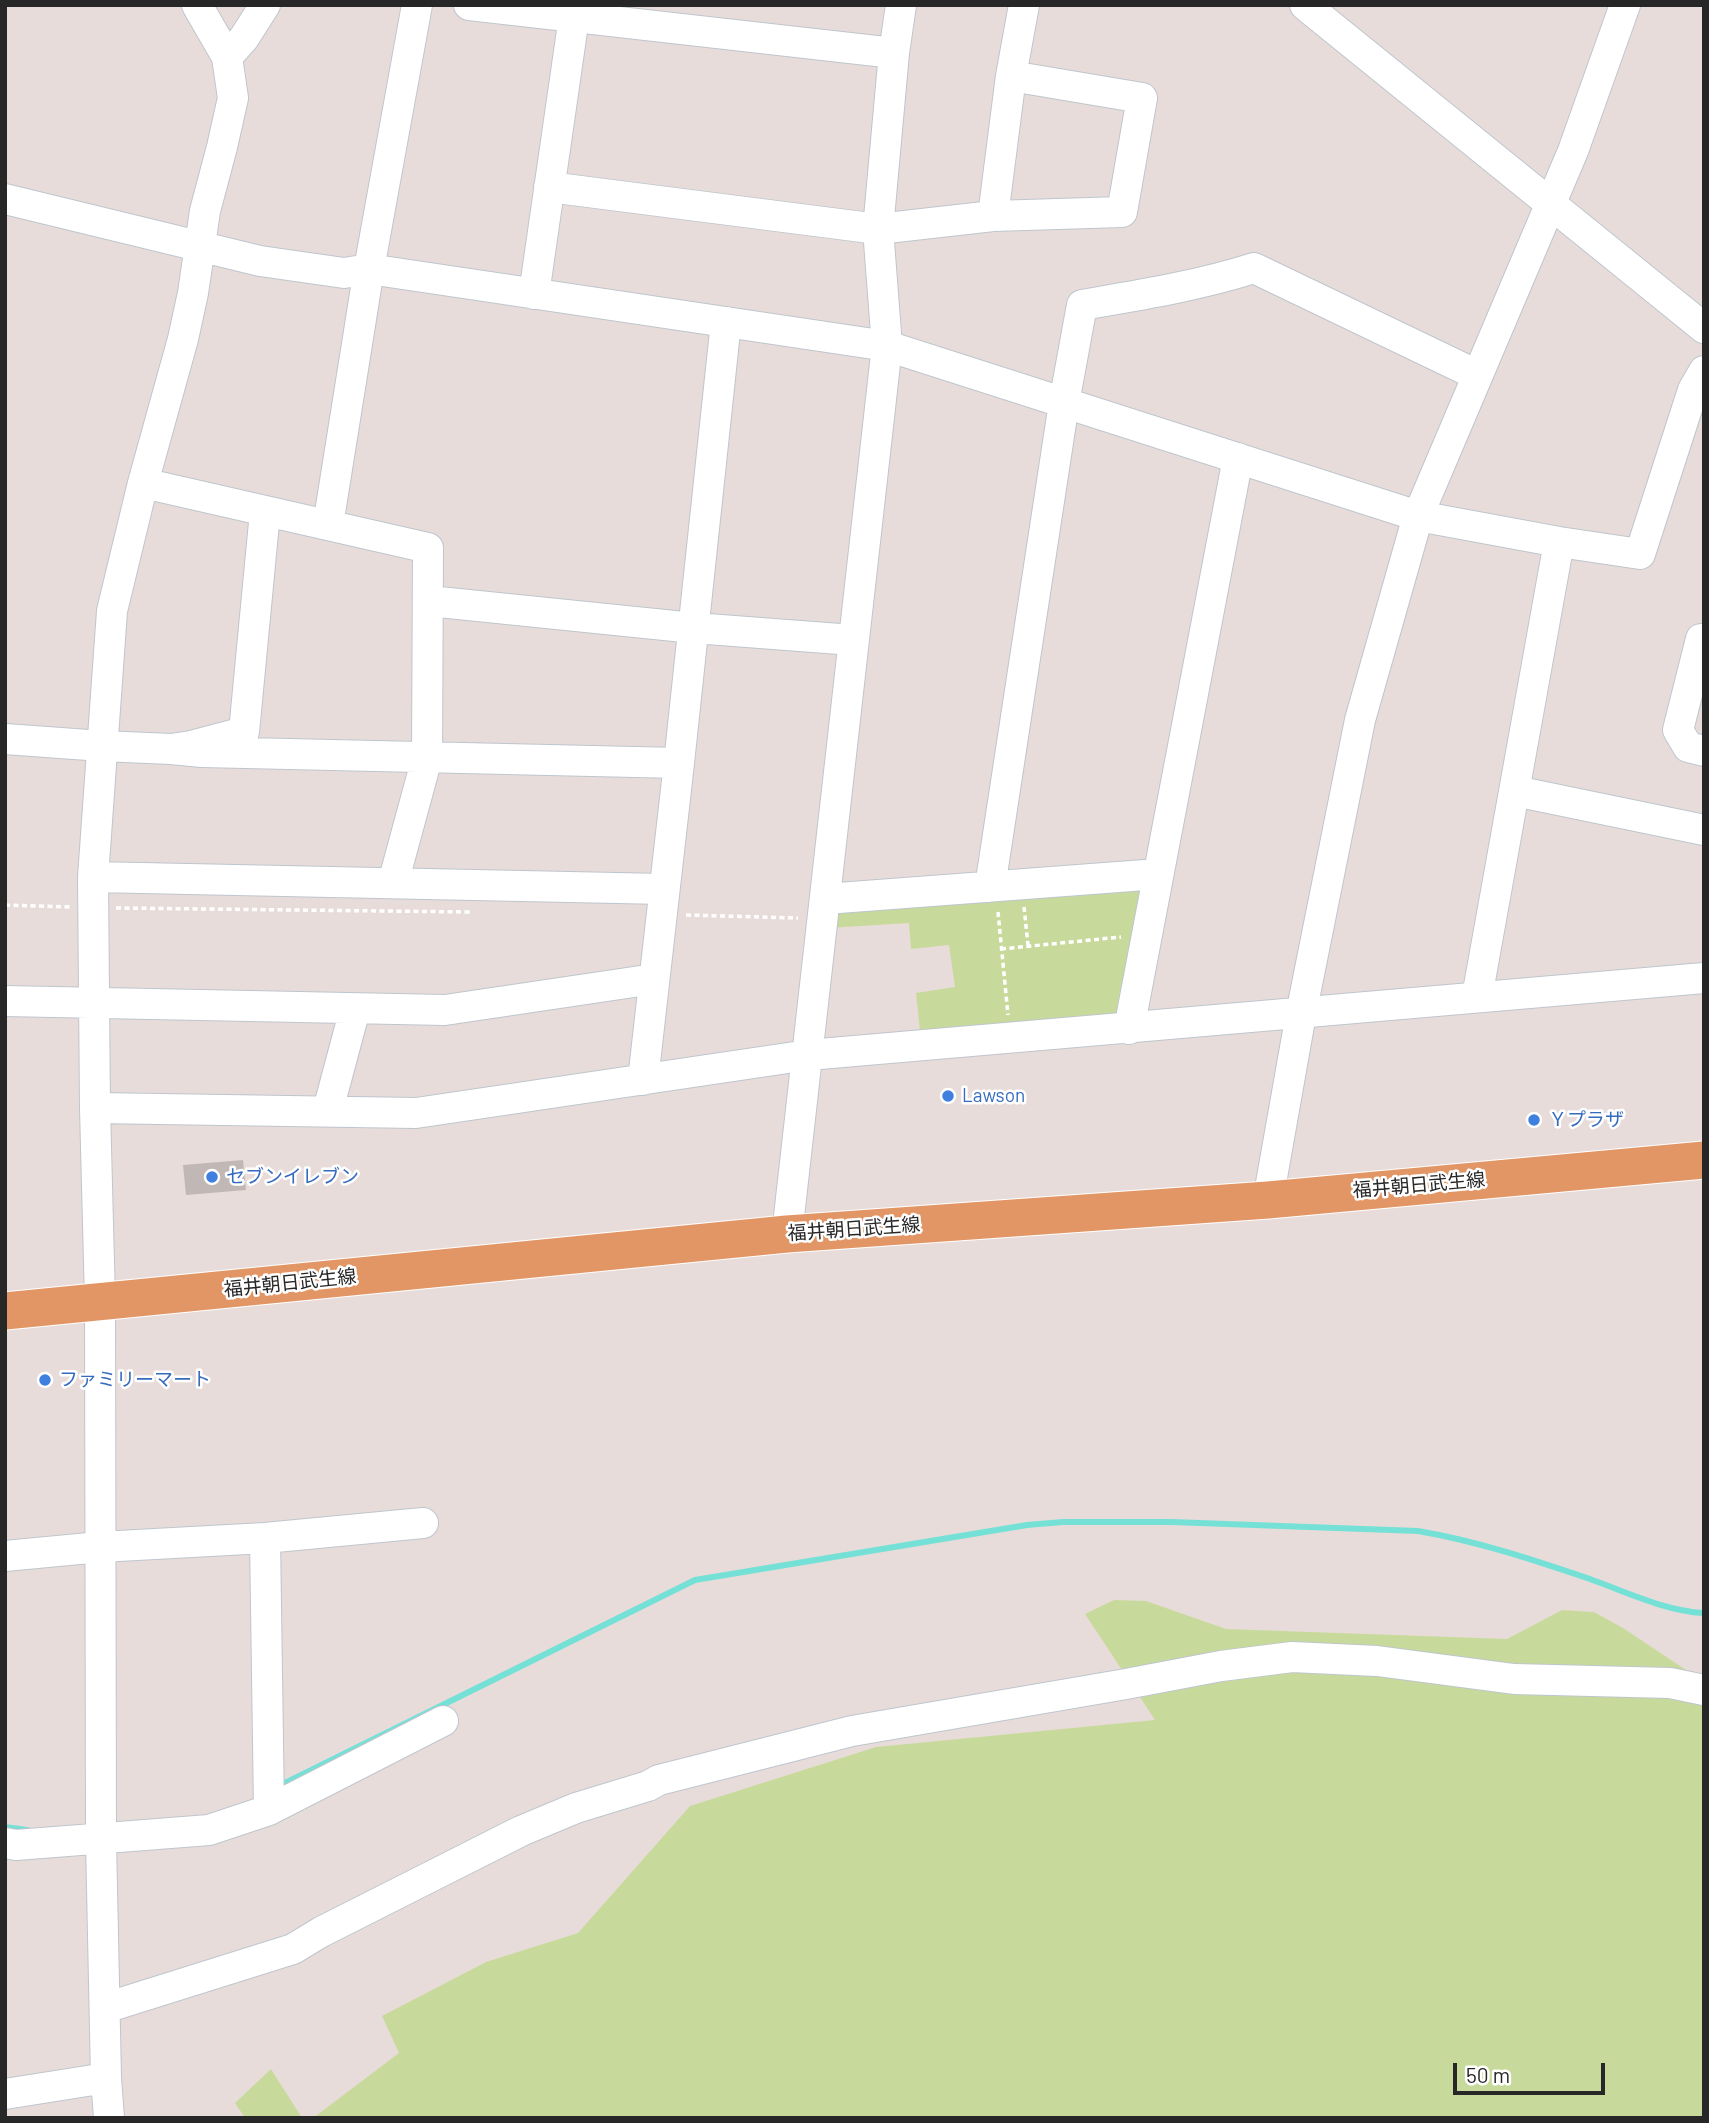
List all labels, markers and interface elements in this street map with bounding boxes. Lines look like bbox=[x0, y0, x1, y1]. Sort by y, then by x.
place label: Lawson bbox=[962, 1085, 1025, 1107]
marker: Lawson bbox=[940, 1088, 956, 1104]
place label: Ｙプラザ bbox=[1548, 1109, 1624, 1131]
marker: Ｙプラザ bbox=[1526, 1112, 1542, 1128]
place label: セブンイレブン bbox=[226, 1166, 359, 1188]
street label: 福井朝日武生線 bbox=[1352, 1168, 1486, 1202]
marker: セブンイレブン bbox=[204, 1169, 220, 1185]
street label: 福井朝日武生線 bbox=[787, 1213, 921, 1245]
street label: 福井朝日武生線 bbox=[223, 1265, 357, 1301]
place label: ファミリーマート bbox=[59, 1369, 211, 1391]
marker: ファミリーマート bbox=[37, 1372, 53, 1388]
scale bar bbox=[1457, 2050, 1609, 2094]
text: 50 m bbox=[1466, 2062, 1510, 2087]

